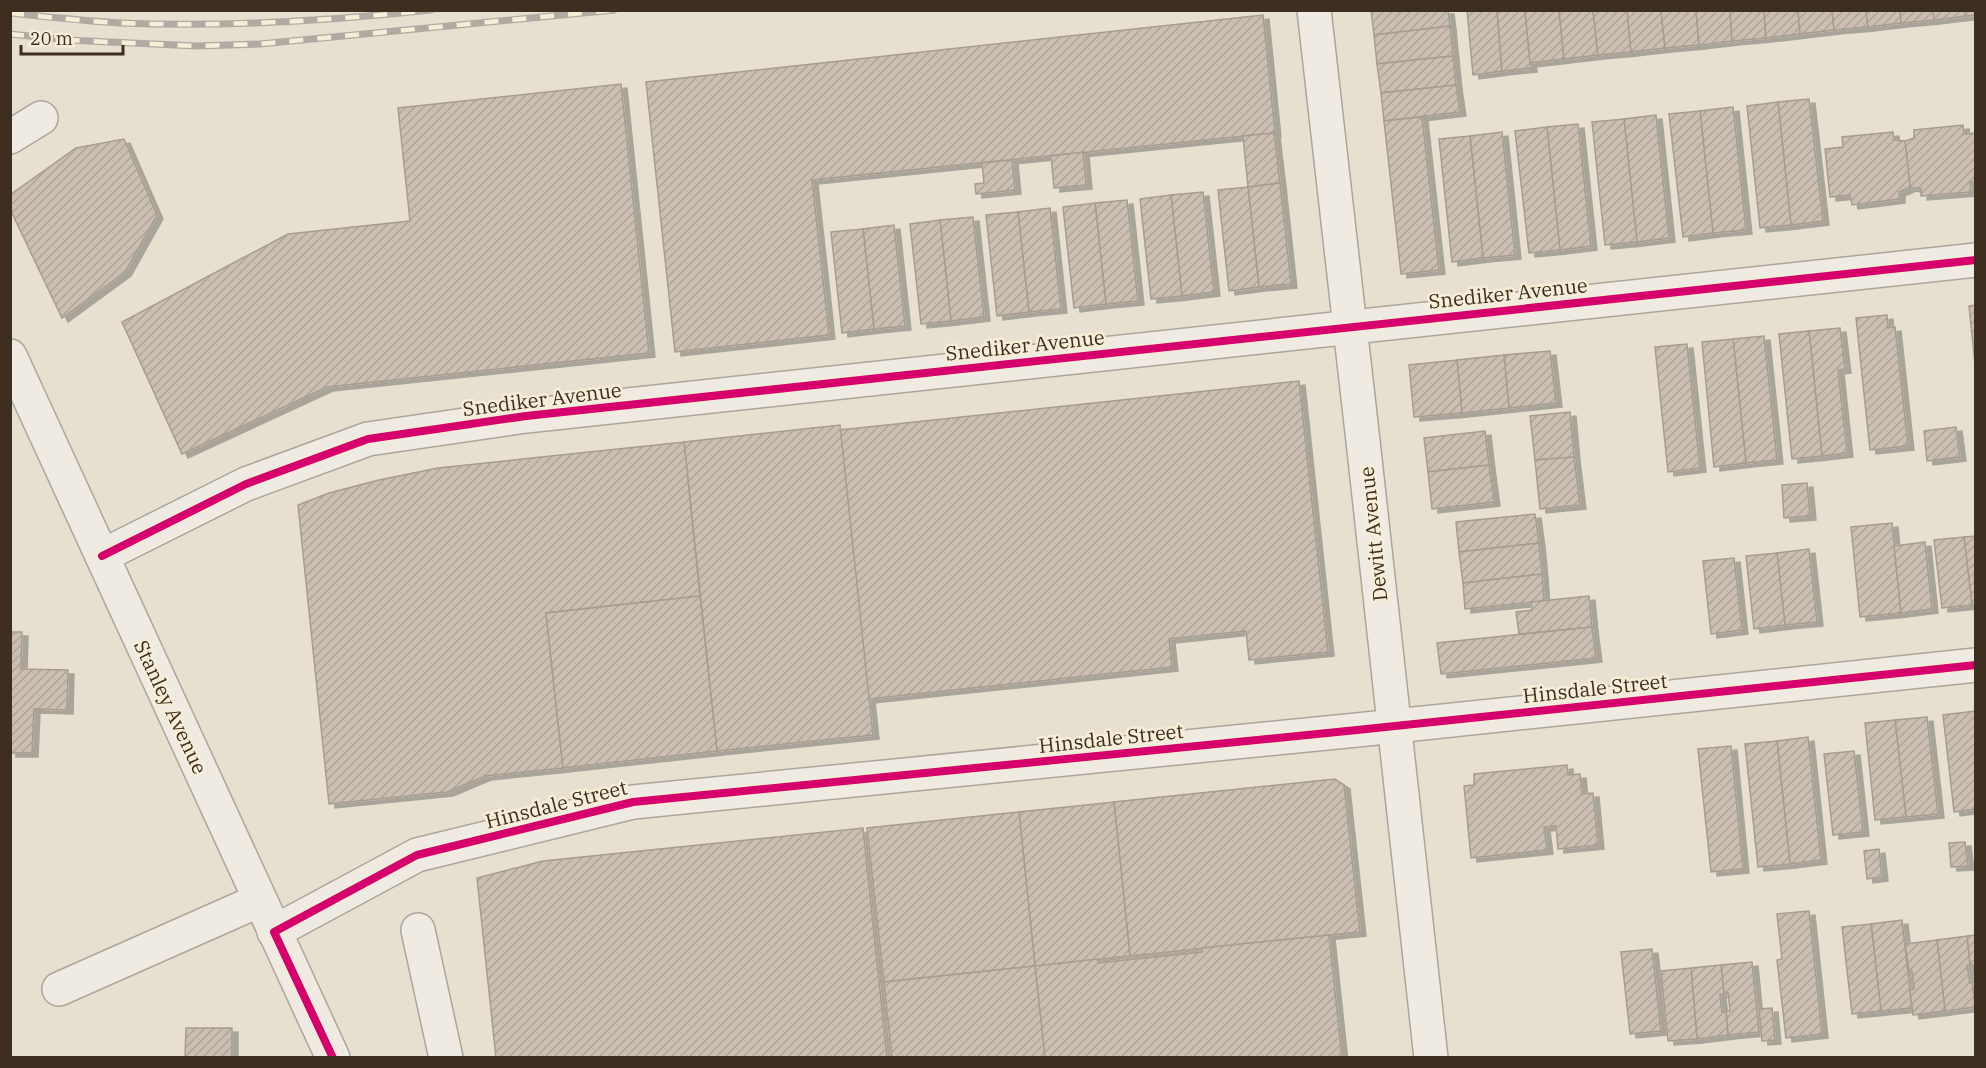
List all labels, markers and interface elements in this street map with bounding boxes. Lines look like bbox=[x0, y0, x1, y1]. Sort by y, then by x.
scale bar bbox=[21, 18, 123, 56]
text: 20 m bbox=[30, 27, 73, 50]
street label: Snediker Avenue bbox=[1427, 271, 1589, 315]
street label: Snediker Avenue bbox=[944, 323, 1106, 367]
street label: Snediker Avenue bbox=[461, 376, 623, 422]
street label: Dewitt Avenue bbox=[1352, 465, 1394, 603]
street label: Stanley Avenue bbox=[128, 636, 214, 778]
street label: Hinsdale Street bbox=[1521, 667, 1669, 709]
street label: Hinsdale Street bbox=[1037, 717, 1185, 759]
street label: Hinsdale Street bbox=[482, 773, 630, 835]

